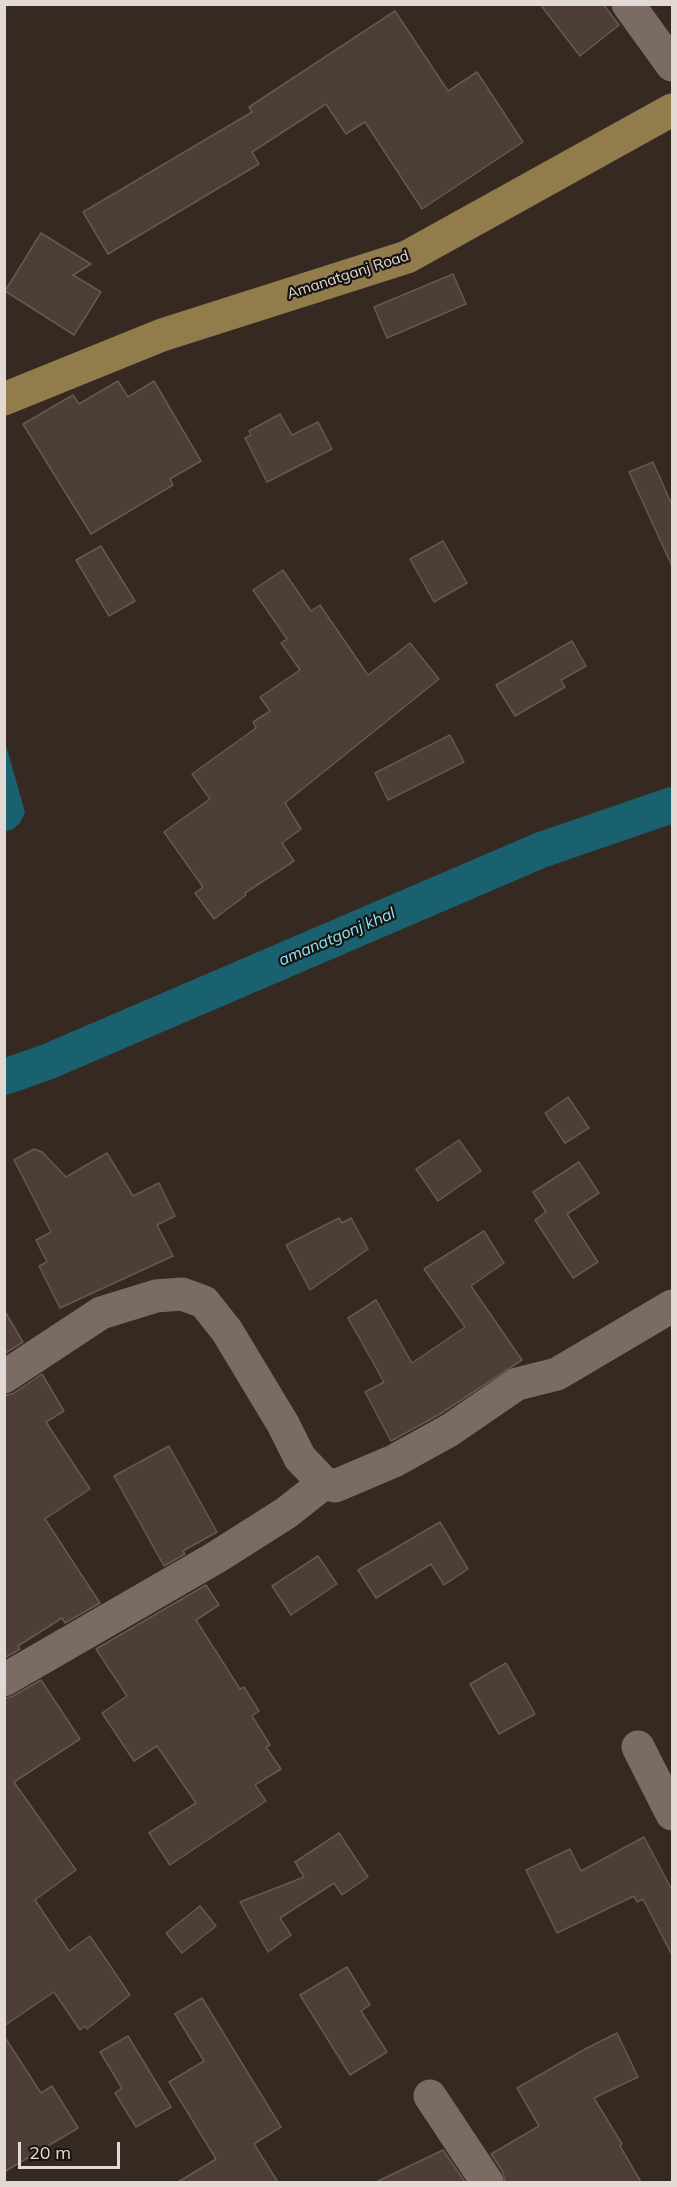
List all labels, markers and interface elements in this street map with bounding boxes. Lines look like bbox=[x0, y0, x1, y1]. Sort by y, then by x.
street label: Amanatganj Road bbox=[285, 247, 411, 303]
water label: amanatgonj khal bbox=[276, 904, 398, 970]
scale bar bbox=[21, 2130, 123, 2168]
text: 20 m bbox=[29, 2141, 71, 2164]

